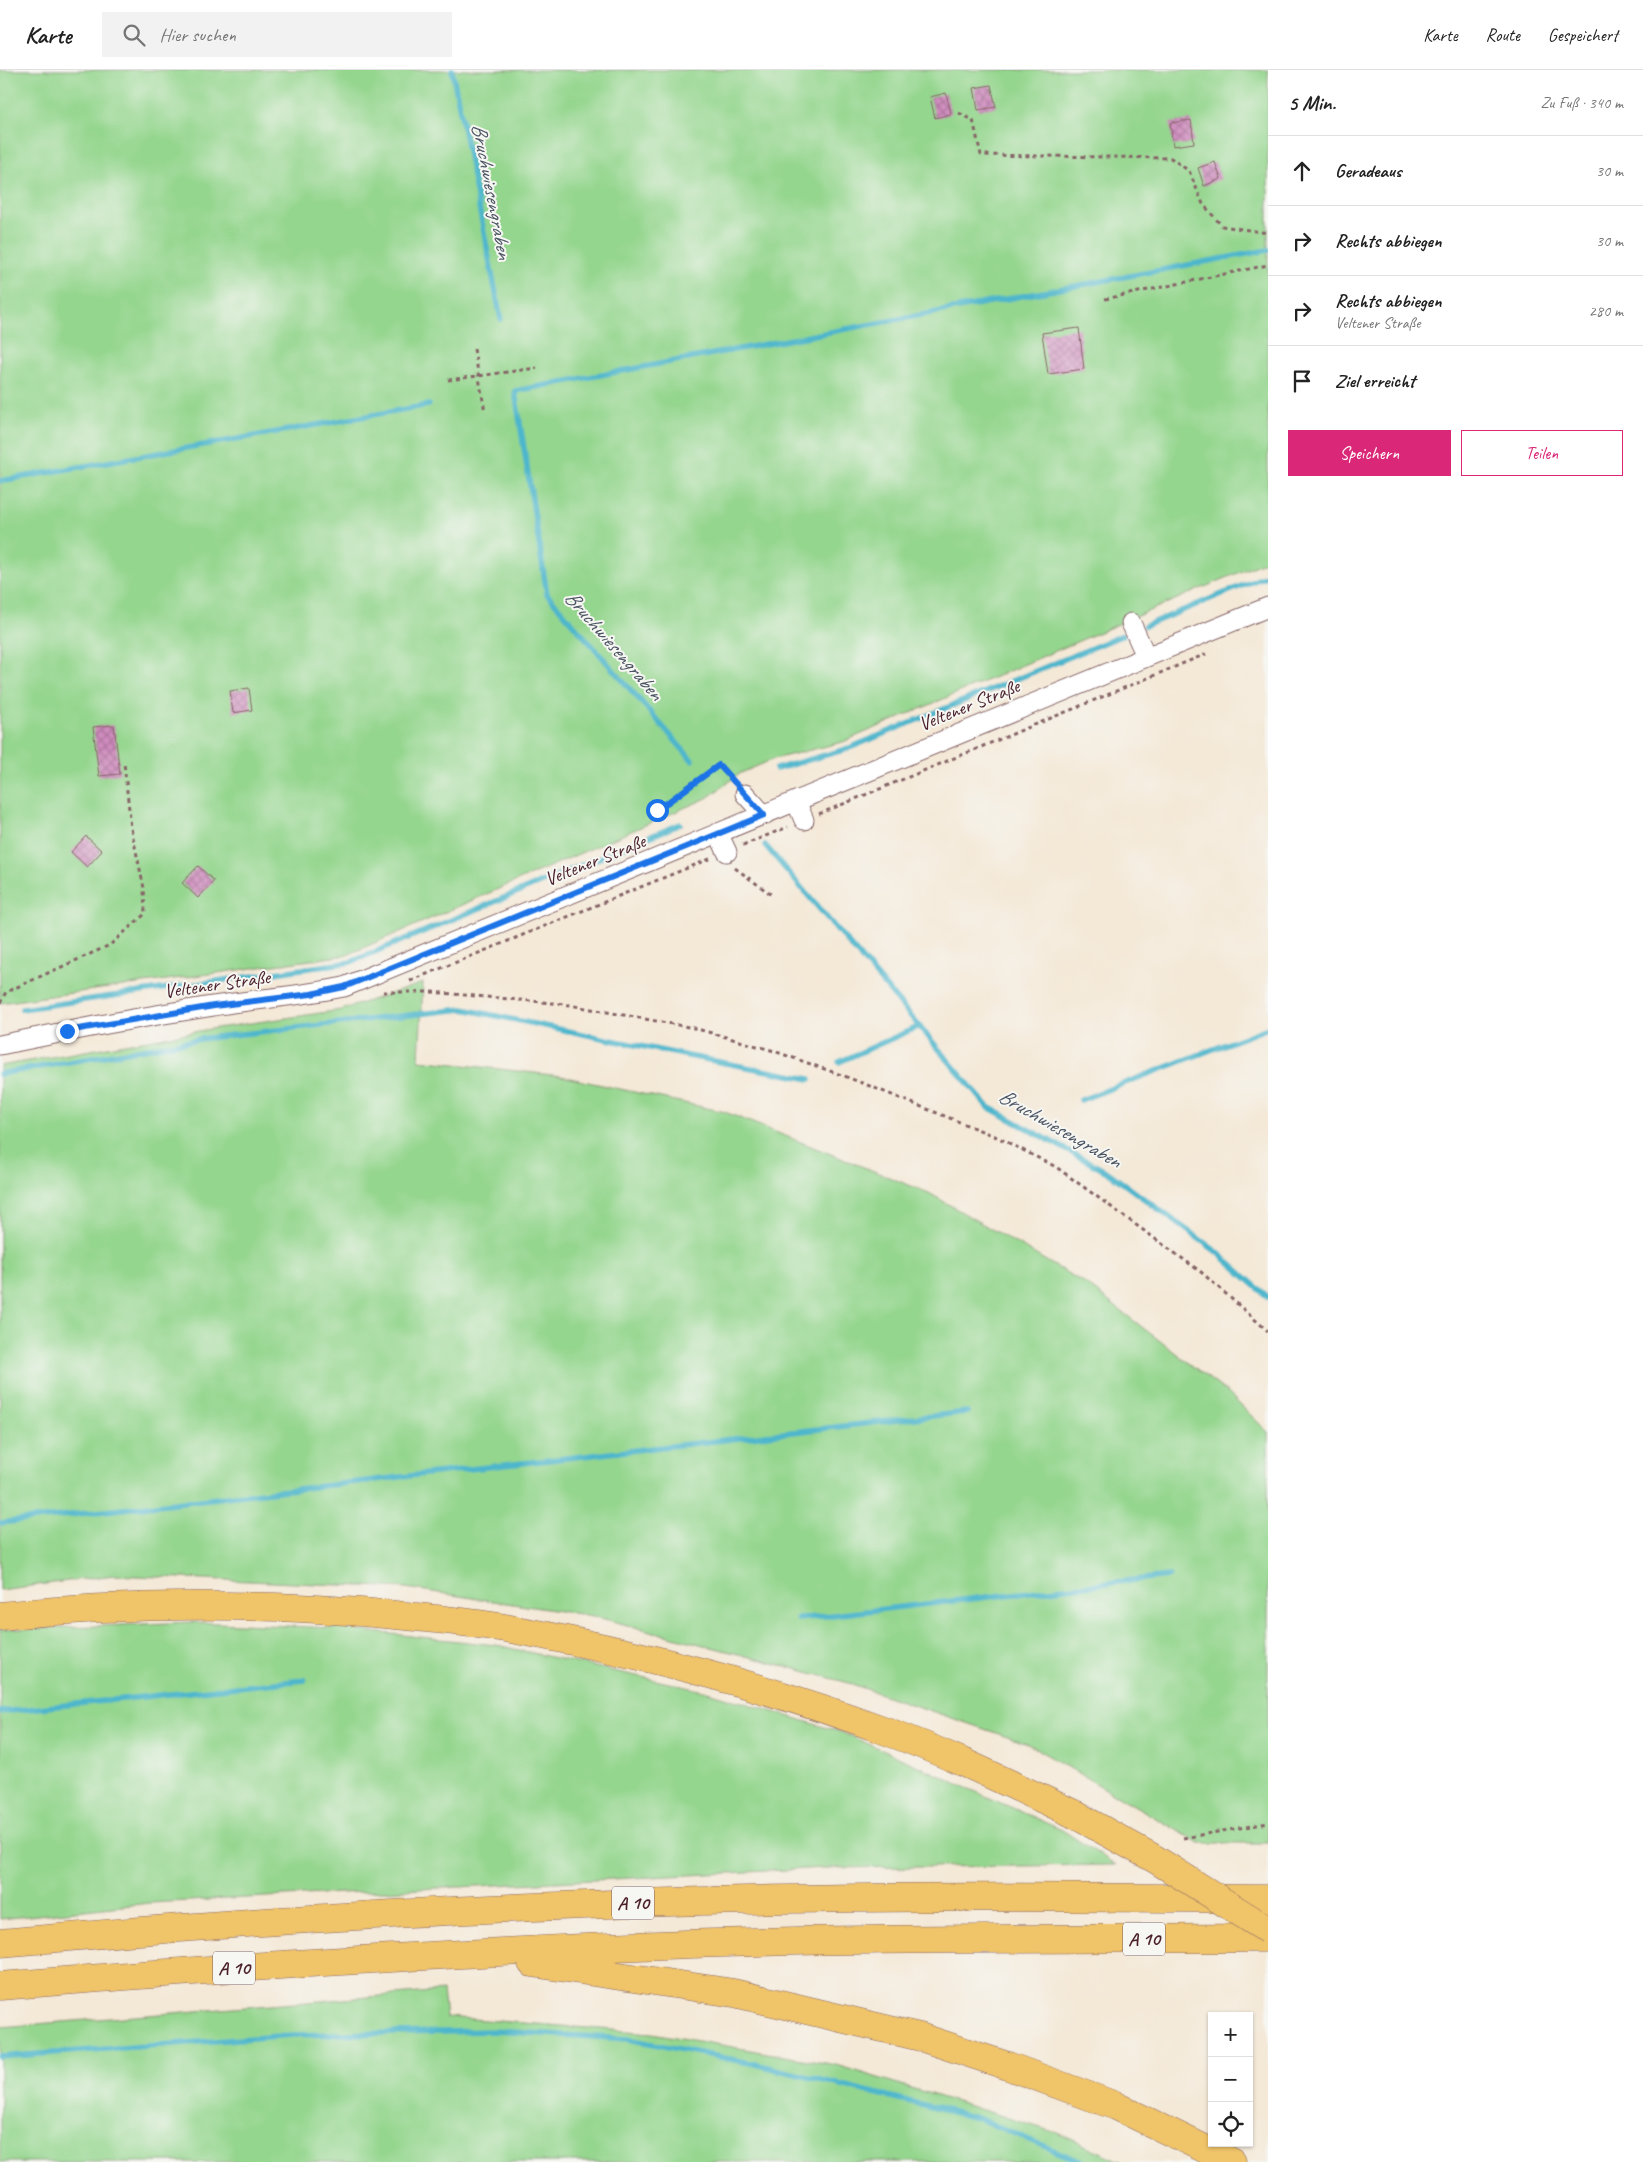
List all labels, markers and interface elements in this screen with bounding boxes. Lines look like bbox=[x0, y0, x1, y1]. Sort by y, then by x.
search box bbox=[102, 12, 452, 57]
text: Karte bbox=[25, 20, 72, 50]
icon: search bbox=[120, 21, 148, 49]
text: Hier suchen bbox=[160, 23, 236, 47]
text: Karte bbox=[1423, 24, 1458, 46]
text: Route bbox=[1486, 24, 1520, 46]
text: Gespeichert bbox=[1548, 24, 1618, 46]
text: 5 Min. bbox=[1288, 90, 1336, 116]
text: Zu Fuß · 340 m bbox=[1540, 93, 1623, 113]
water label: Bruchwiesengraben bbox=[466, 121, 518, 262]
icon: ahead bbox=[1288, 157, 1316, 185]
text: Geradeaus bbox=[1335, 159, 1402, 183]
text: 30 m bbox=[1596, 161, 1623, 181]
icon: right bbox=[1288, 227, 1316, 255]
text: Rechts abbiegen bbox=[1335, 229, 1441, 253]
text: 30 m bbox=[1596, 231, 1623, 251]
text: Rechts abbiegen bbox=[1335, 289, 1441, 313]
icon: right bbox=[1288, 297, 1316, 325]
text: 280 m bbox=[1589, 301, 1623, 321]
text: Veltener Straße bbox=[1335, 313, 1420, 333]
icon: arrive bbox=[1288, 367, 1316, 395]
text: Ziel erreicht bbox=[1335, 369, 1415, 393]
button: Speichern bbox=[1288, 430, 1451, 476]
button: Teilen bbox=[1461, 430, 1623, 476]
water label: Bruchwiesengraben bbox=[559, 585, 670, 706]
street label: Veltener Straße bbox=[915, 673, 1025, 737]
route start bbox=[646, 799, 669, 822]
street label: Veltener Straße bbox=[541, 828, 651, 892]
street label: Veltener Straße bbox=[162, 964, 273, 1004]
route end bbox=[56, 1020, 79, 1043]
water label: Bruchwiesengraben bbox=[994, 1082, 1127, 1174]
road number: A 10 bbox=[612, 1886, 654, 1920]
road number: A 10 bbox=[1123, 1922, 1165, 1956]
road number: A 10 bbox=[213, 1952, 255, 1985]
map controls bbox=[1208, 2012, 1253, 2147]
button: + bbox=[1208, 2012, 1253, 2057]
button: − bbox=[1208, 2057, 1253, 2102]
button: locate bbox=[1208, 2102, 1253, 2147]

